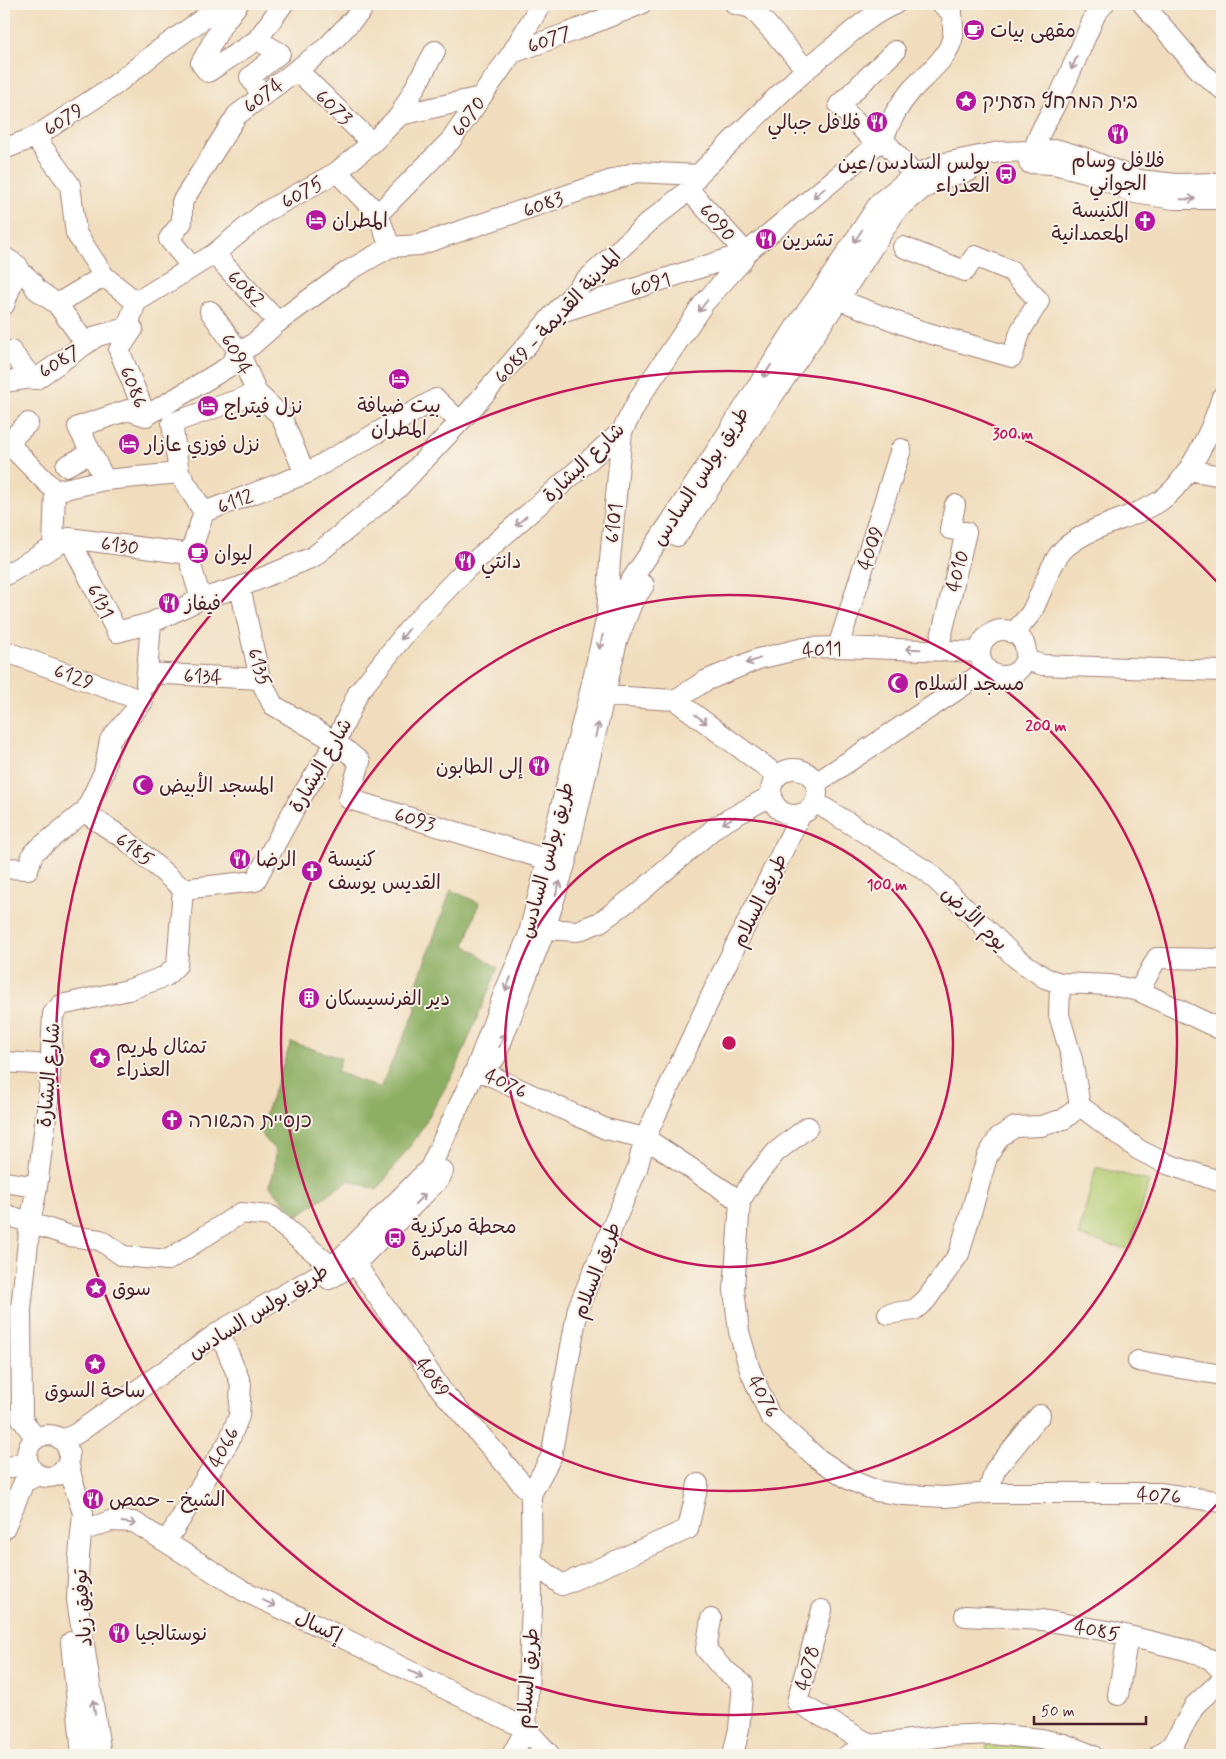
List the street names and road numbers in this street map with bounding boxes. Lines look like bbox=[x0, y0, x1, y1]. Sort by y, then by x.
street label: 6077 bbox=[524, 20, 575, 61]
street label: 6074 bbox=[238, 72, 290, 120]
street label: 6073 bbox=[309, 84, 357, 132]
street label: 6070 bbox=[446, 91, 493, 143]
street label: 6079 bbox=[39, 97, 89, 143]
street label: 6075 bbox=[277, 171, 329, 216]
street label: 6083 bbox=[519, 186, 568, 225]
street label: 6090 bbox=[692, 198, 741, 248]
street label: المدينة القديمة - 6089 bbox=[489, 244, 628, 390]
street label: 6082 bbox=[221, 264, 269, 314]
street label: 6091 bbox=[627, 267, 674, 304]
street label: 6094 bbox=[213, 329, 258, 381]
street label: 6087 bbox=[34, 339, 86, 386]
street label: 6086 bbox=[112, 363, 153, 412]
street label: طريق بولس السادس bbox=[646, 402, 756, 552]
street label: شارع البشارة bbox=[537, 417, 631, 509]
street label: 6112 bbox=[214, 483, 257, 521]
street label: 6101 bbox=[599, 502, 630, 544]
street label: 4009 bbox=[852, 523, 891, 574]
street label: 6130 bbox=[99, 531, 140, 562]
street label: 4010 bbox=[940, 548, 977, 595]
street label: 6131 bbox=[79, 580, 120, 624]
street label: 4011 bbox=[801, 636, 843, 665]
street label: 6135 bbox=[240, 645, 277, 690]
street label: 6129 bbox=[50, 658, 97, 697]
street label: 6134 bbox=[183, 663, 223, 692]
street label: شارع البشارة bbox=[283, 714, 359, 818]
street label: طريق بولس السادس bbox=[514, 779, 581, 942]
street label: 6093 bbox=[391, 801, 438, 839]
street label: 6185 bbox=[109, 827, 159, 874]
street label: طريق السلام bbox=[726, 849, 795, 952]
street label: يوم الأرض bbox=[934, 880, 1014, 958]
street label: شارع البشارة bbox=[31, 1022, 68, 1129]
street label: 4076 bbox=[480, 1063, 531, 1106]
street label: طريق السلام bbox=[567, 1219, 628, 1323]
street label: طريق بولس السادس bbox=[183, 1258, 334, 1366]
street label: 4089 bbox=[408, 1352, 456, 1404]
street label: 4076 bbox=[740, 1371, 785, 1423]
street label: 4066 bbox=[202, 1422, 246, 1473]
street label: 4076 bbox=[1136, 1481, 1182, 1512]
street label: توفيق زياد bbox=[67, 1568, 100, 1648]
street label: إكسال bbox=[290, 1604, 346, 1650]
street label: 4085 bbox=[1072, 1614, 1122, 1649]
street label: طريق السلام bbox=[511, 1627, 546, 1730]
street label: 4078 bbox=[790, 1643, 827, 1694]

